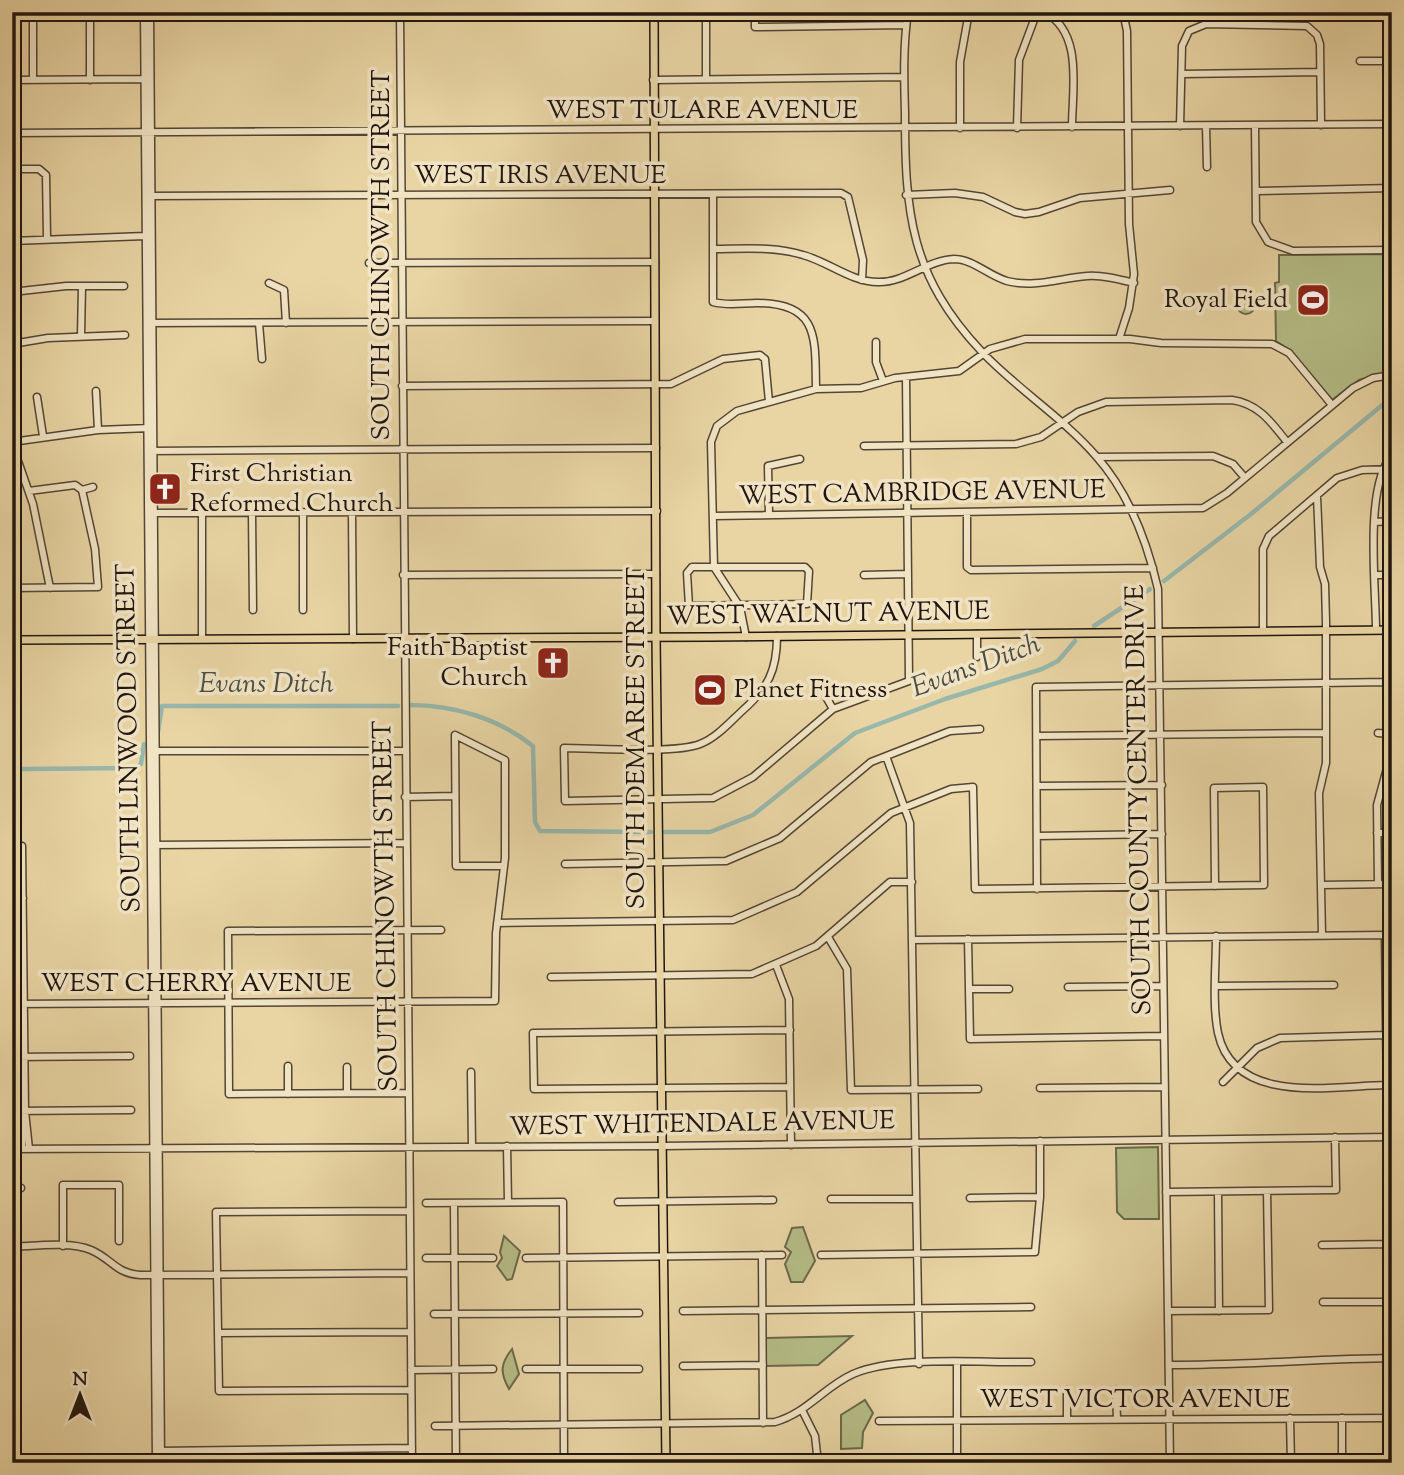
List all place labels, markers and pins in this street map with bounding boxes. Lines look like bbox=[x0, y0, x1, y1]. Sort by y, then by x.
sports icon: Royal Field bbox=[1294, 281, 1332, 319]
place label: Royal Field bbox=[1164, 282, 1288, 319]
place label: First Christian Reformed Church bbox=[190, 456, 394, 523]
church icon: First Christian Reformed Church bbox=[146, 470, 184, 508]
place label: Faith Baptist Church bbox=[387, 630, 528, 697]
church icon: Faith Baptist Church bbox=[534, 644, 572, 682]
sports icon: Planet Fitness bbox=[691, 671, 729, 709]
place label: Planet Fitness bbox=[734, 672, 887, 709]

